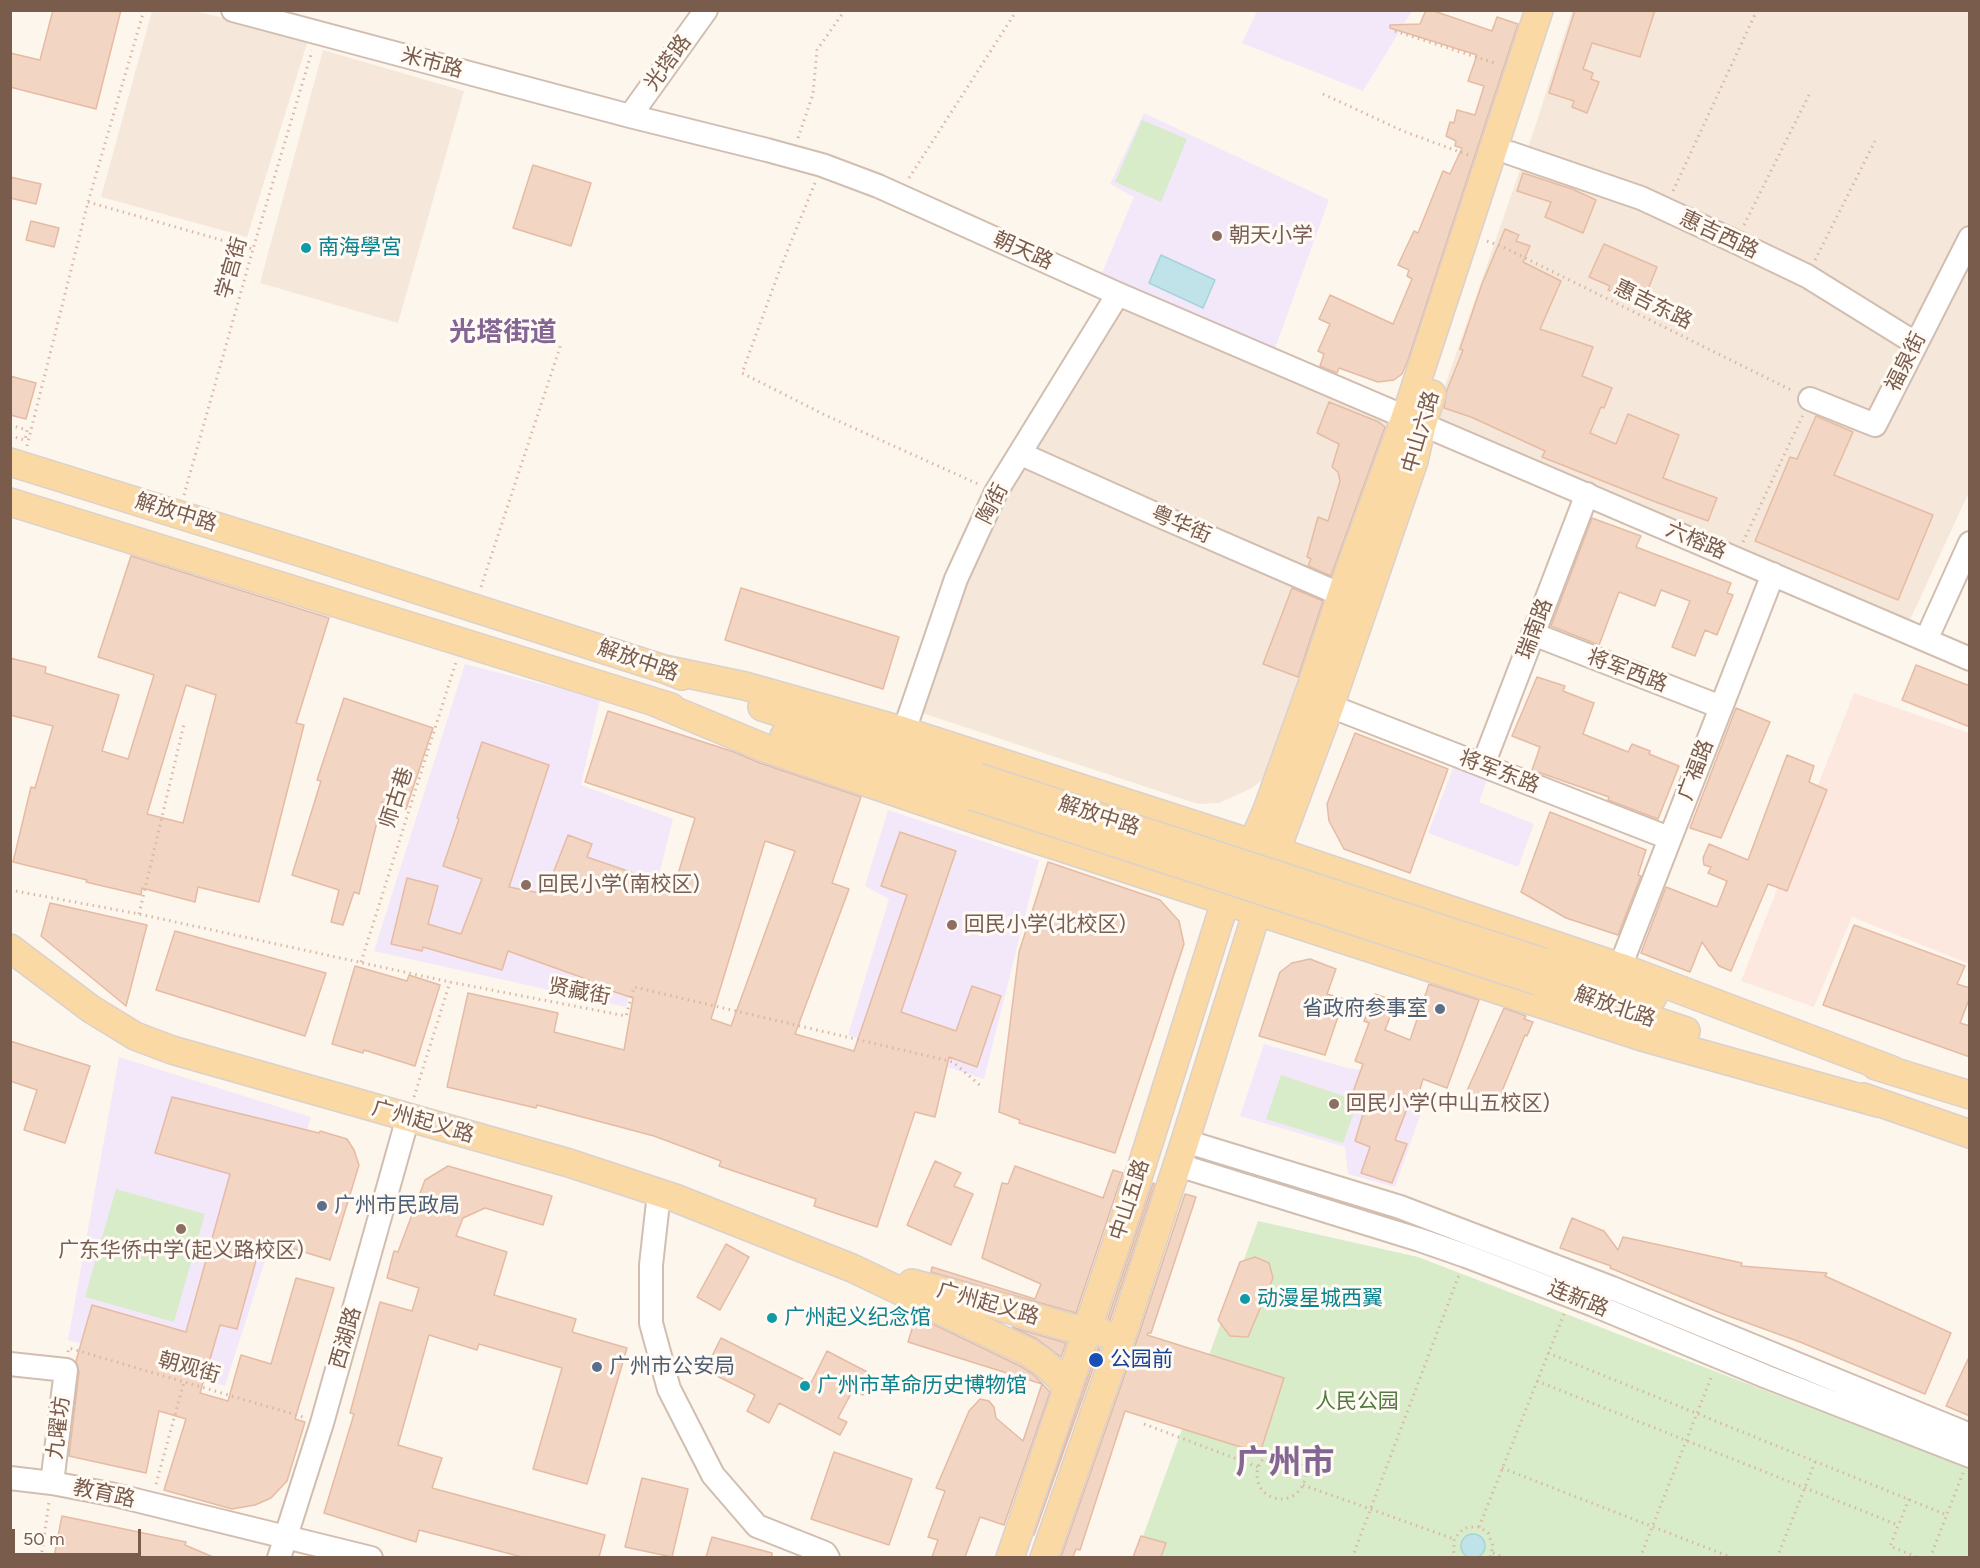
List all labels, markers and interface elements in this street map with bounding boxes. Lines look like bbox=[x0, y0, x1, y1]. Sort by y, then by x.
street label: 光塔路 bbox=[639, 30, 697, 96]
street label: 米市路 bbox=[398, 43, 466, 83]
street label: 惠吉西路 bbox=[1676, 206, 1762, 264]
place label: 朝天小学 bbox=[1229, 223, 1313, 249]
street label: 朝天路 bbox=[989, 227, 1057, 275]
marker: 朝天小学 bbox=[1210, 229, 1224, 243]
street label: 学宫街 bbox=[211, 234, 253, 302]
place label: 南海學宮 bbox=[318, 235, 402, 261]
marker: 南海學宮 bbox=[299, 241, 313, 255]
street label: 惠吉东路 bbox=[1610, 275, 1696, 335]
district label: 光塔街道 bbox=[449, 317, 557, 349]
street label: 福泉街 bbox=[1880, 328, 1932, 396]
street label: 中山六路 bbox=[1397, 388, 1445, 476]
street label: 陶街 bbox=[972, 480, 1014, 528]
street label: 解放中路 bbox=[132, 489, 220, 537]
street label: 粤华街 bbox=[1147, 501, 1215, 549]
street label: 六榕路 bbox=[1662, 517, 1730, 565]
street label: 瑞南路 bbox=[1512, 595, 1558, 663]
street label: 解放中路 bbox=[594, 635, 682, 687]
street label: 将军西路 bbox=[1583, 644, 1671, 698]
street label: 广福路 bbox=[1673, 736, 1719, 804]
street label: 将军东路 bbox=[1455, 745, 1543, 799]
street label: 师古巷 bbox=[375, 764, 419, 832]
street label: 解放中路 bbox=[1055, 791, 1143, 841]
place label: 回民小学(南校区) bbox=[538, 872, 700, 898]
marker: 回民小学(南校区) bbox=[519, 878, 533, 892]
place label: 回民小学(北校区) bbox=[964, 912, 1126, 938]
marker: 回民小学(北校区) bbox=[945, 918, 959, 932]
street label: 贤藏街 bbox=[546, 974, 612, 1010]
street label: 解放北路 bbox=[1571, 981, 1659, 1033]
place label: 省政府参事室 bbox=[1302, 996, 1428, 1022]
marker: 省政府参事室 bbox=[1433, 1002, 1447, 1016]
place label: 回民小学(中山五校区) bbox=[1346, 1091, 1550, 1117]
street label: 广州起义路 bbox=[369, 1095, 477, 1149]
marker: 回民小学(中山五校区) bbox=[1327, 1097, 1341, 1111]
street label: 中山五路 bbox=[1105, 1156, 1155, 1244]
place label: 广州市民政局 bbox=[334, 1193, 460, 1219]
marker: 广州市民政局 bbox=[315, 1199, 329, 1213]
marker: 广东华侨中学(起义路校区) bbox=[174, 1222, 188, 1236]
place label: 广东华侨中学(起义路校区) bbox=[58, 1238, 304, 1264]
street label: 连新路 bbox=[1544, 1276, 1612, 1322]
street label: 广州起义路 bbox=[934, 1277, 1042, 1331]
place label: 动漫星城西翼 bbox=[1257, 1286, 1383, 1312]
marker: 动漫星城西翼 bbox=[1238, 1292, 1252, 1306]
street label: 西湖路 bbox=[325, 1304, 367, 1372]
place label: 广州起义纪念馆 bbox=[784, 1305, 931, 1331]
marker: 广州起义纪念馆 bbox=[765, 1311, 779, 1325]
street label: 朝观街 bbox=[155, 1347, 223, 1389]
place label: 公园前 bbox=[1110, 1347, 1173, 1373]
marker: 公园前 bbox=[1087, 1351, 1105, 1369]
place label: 广州市公安局 bbox=[609, 1354, 735, 1380]
marker: 广州市公安局 bbox=[590, 1360, 604, 1374]
place label: 广州市革命历史博物馆 bbox=[817, 1373, 1027, 1399]
marker: 广州市革命历史博物馆 bbox=[798, 1379, 812, 1393]
park label: 人民公园 bbox=[1315, 1389, 1399, 1415]
street label: 九曜坊 bbox=[43, 1395, 75, 1461]
district label: 广州市 bbox=[1236, 1443, 1334, 1483]
street label: 教育路 bbox=[71, 1475, 137, 1513]
scale bar bbox=[15, 1517, 144, 1555]
text: 50 m bbox=[23, 1528, 65, 1550]

